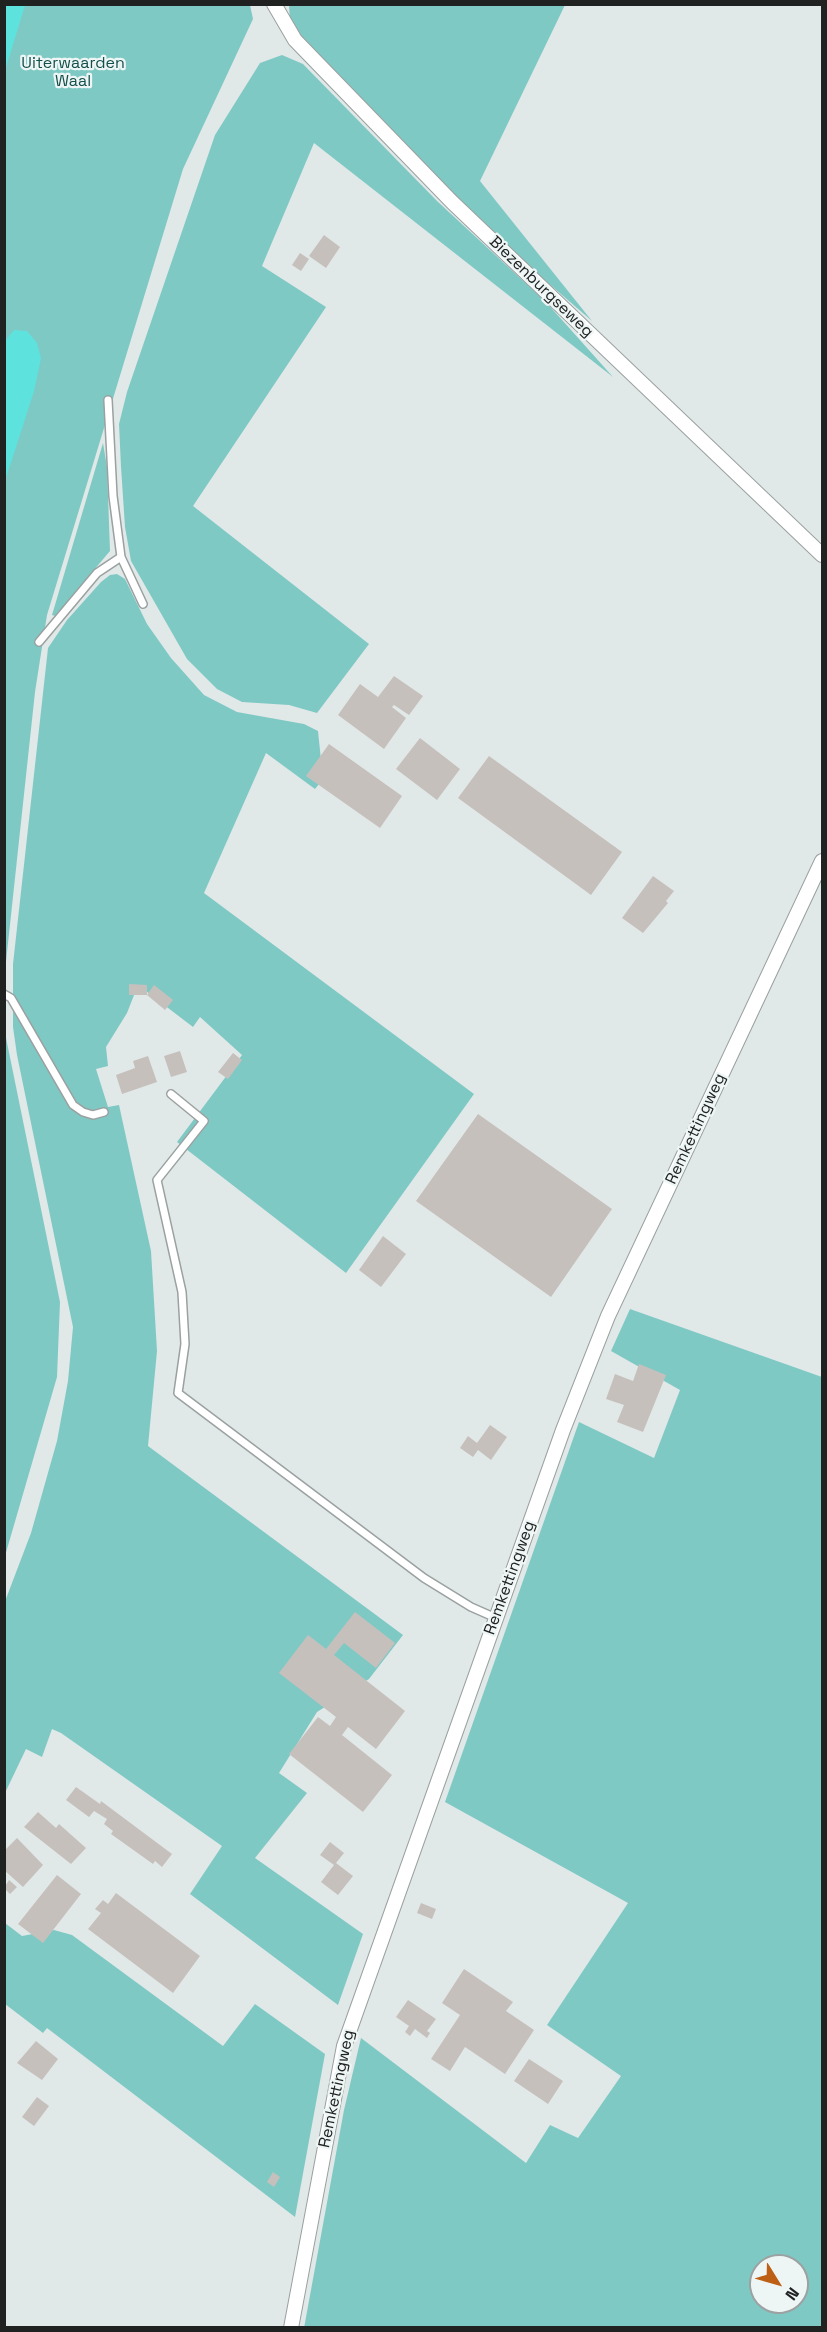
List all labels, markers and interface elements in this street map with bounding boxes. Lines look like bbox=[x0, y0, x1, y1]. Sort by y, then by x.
park label: Uiterwaarden Waal bbox=[21, 54, 125, 92]
street label: Biezenburgseweg bbox=[485, 232, 597, 342]
street label: Remkettingweg bbox=[662, 1071, 730, 1187]
street label: Remkettingweg bbox=[480, 1518, 540, 1638]
street label: Remkettingweg bbox=[315, 2028, 359, 2150]
north arrow bbox=[749, 2254, 809, 2314]
text: N bbox=[781, 2283, 804, 2305]

